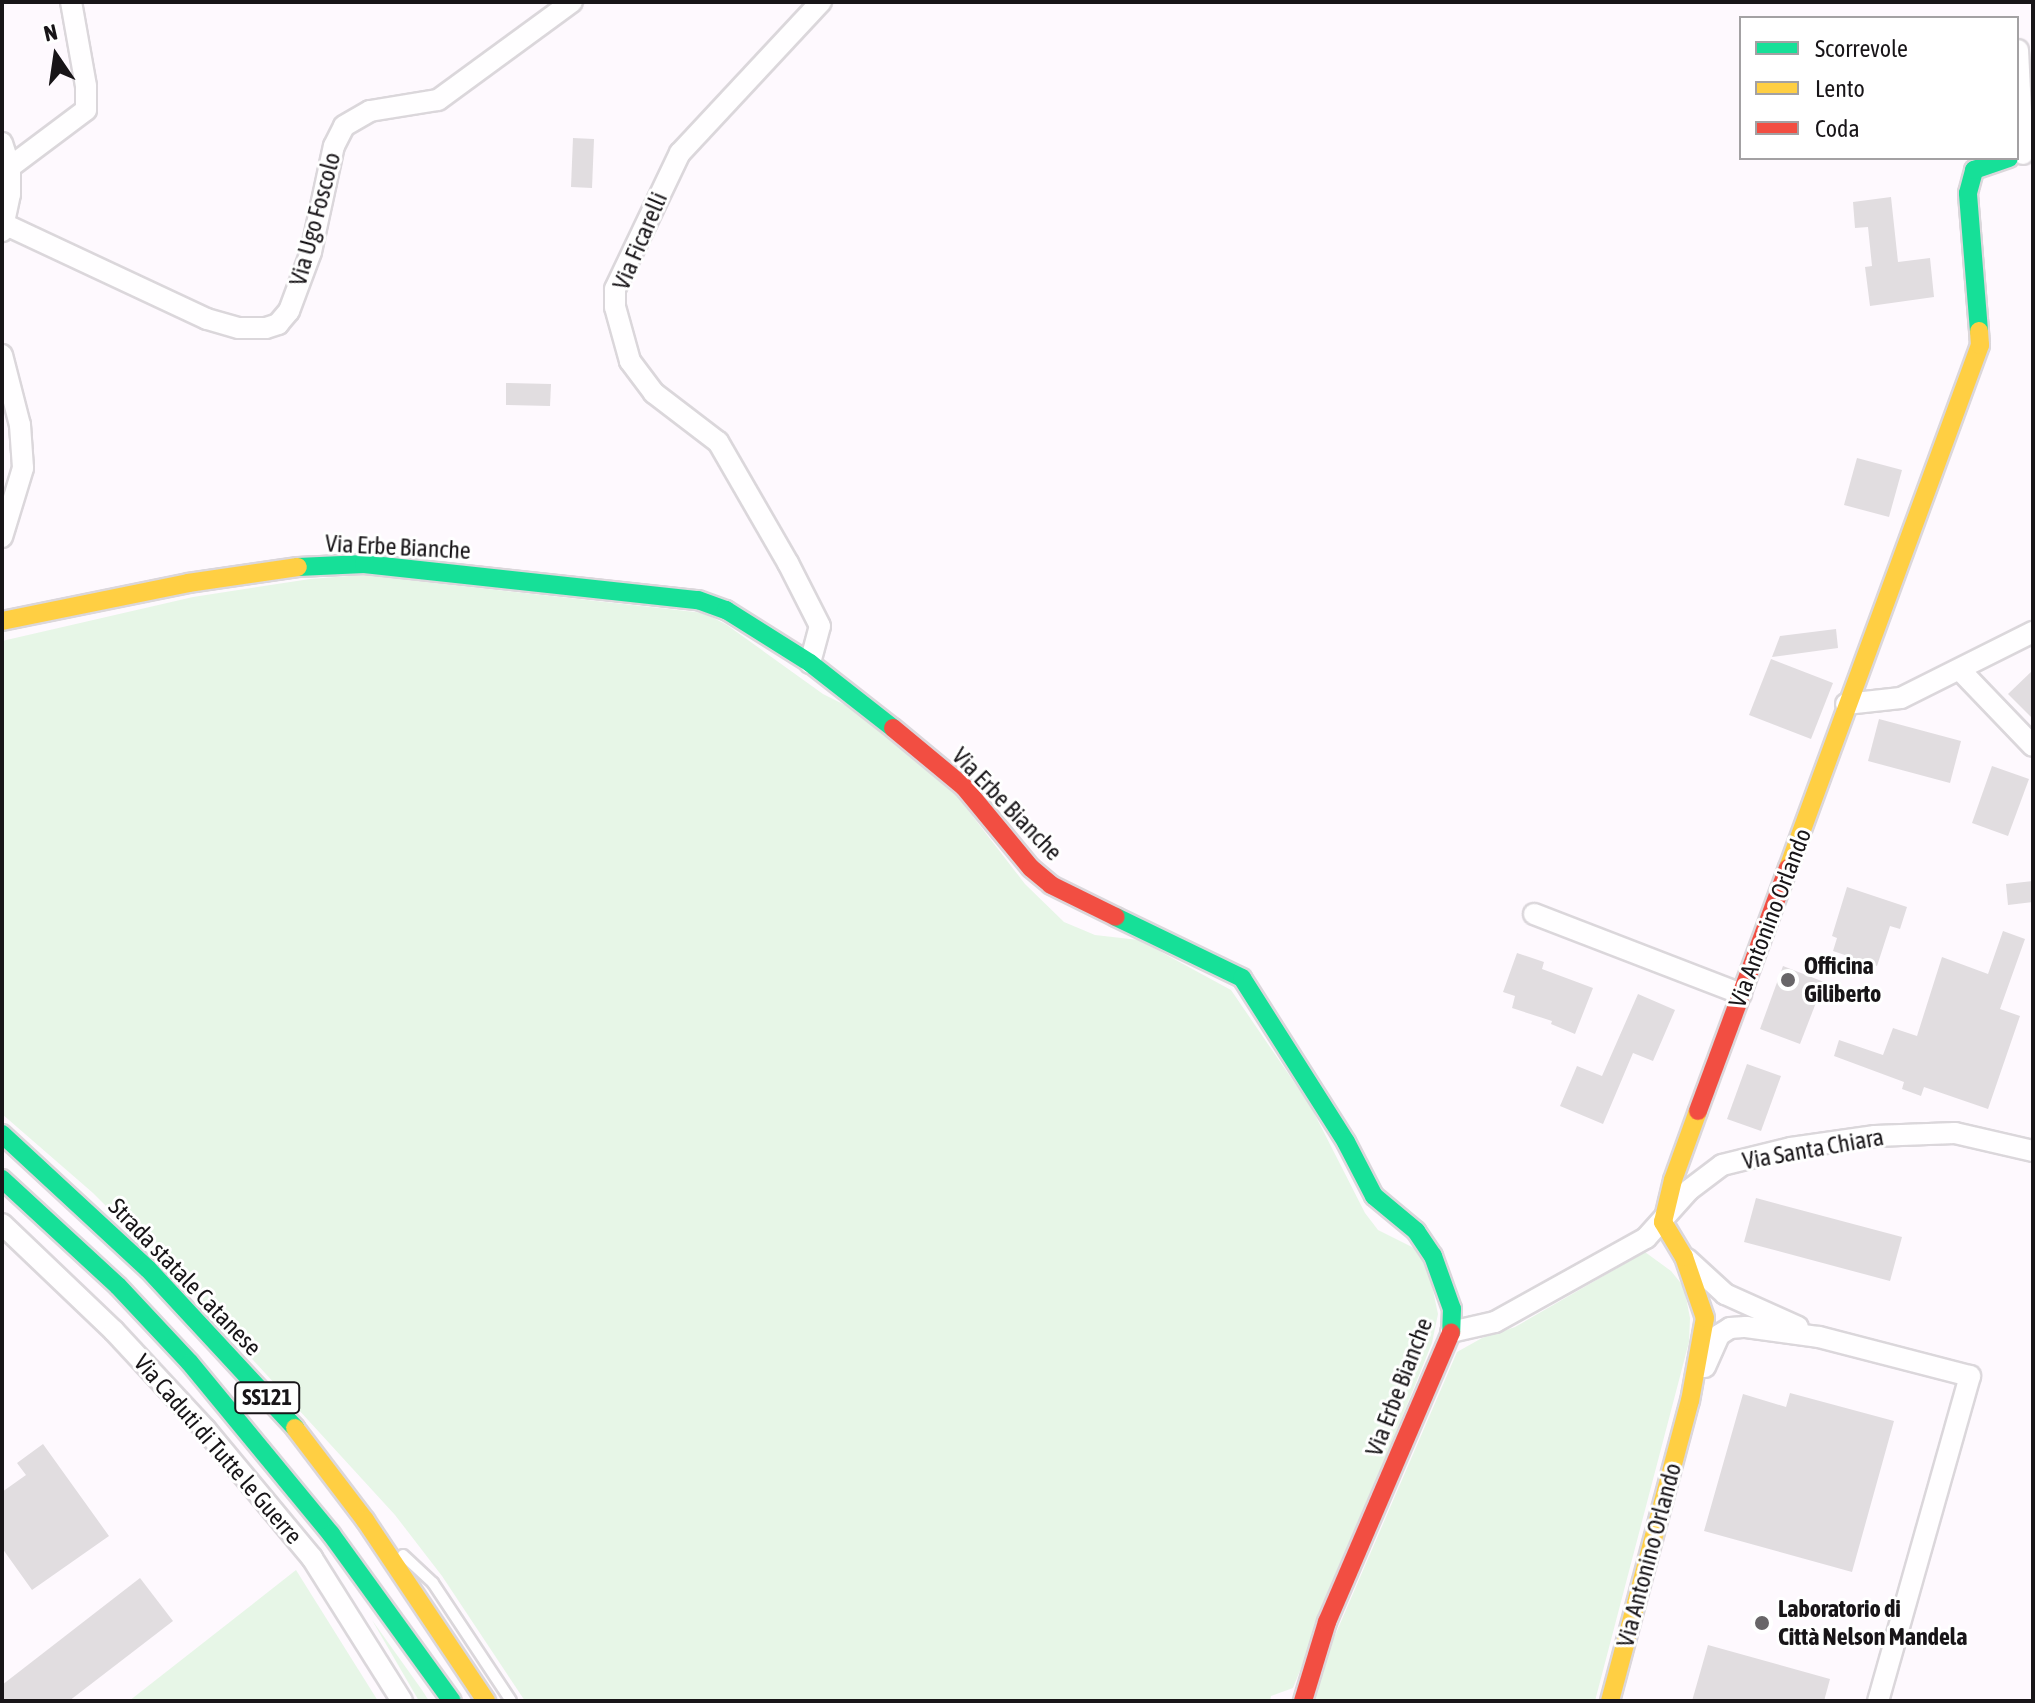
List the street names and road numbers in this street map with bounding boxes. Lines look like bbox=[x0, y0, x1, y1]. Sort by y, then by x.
street label: Via Ugo Foscolo bbox=[283, 149, 347, 289]
street label: Via Ficarelli bbox=[607, 188, 673, 294]
street label: Via Erbe Bianche bbox=[324, 529, 472, 565]
street label: Via Erbe Bianche bbox=[946, 742, 1068, 866]
street label: Via Antonino Orlando bbox=[1723, 824, 1817, 1012]
street label: Via Santa Chiara bbox=[1740, 1122, 1886, 1176]
street label: Strada statale Catanese bbox=[103, 1192, 267, 1362]
street label: Via Erbe Bianche bbox=[1359, 1314, 1439, 1460]
street label: Via Caduti di Tutte le Guerre bbox=[128, 1348, 308, 1550]
road number: SS121 bbox=[233, 1380, 301, 1416]
street label: Via Antonino Orlando bbox=[1611, 1460, 1687, 1650]

